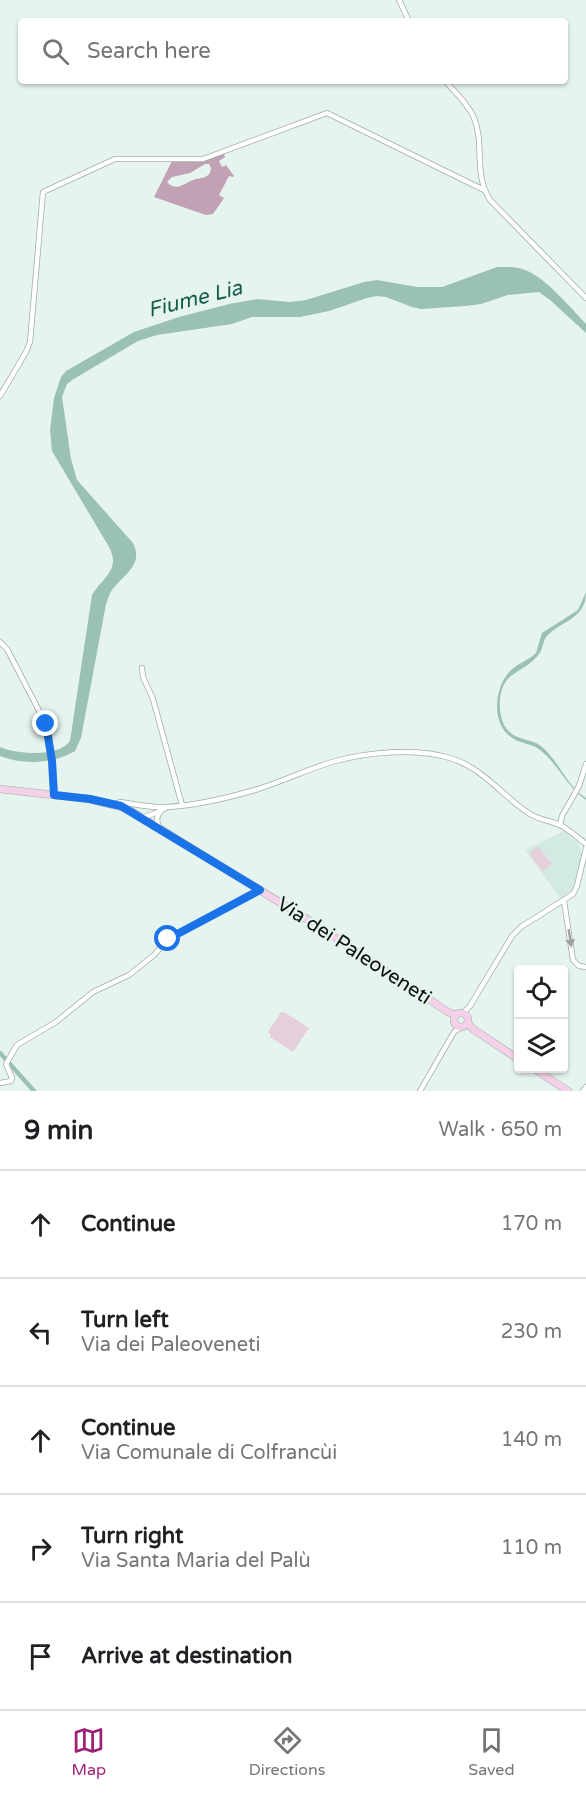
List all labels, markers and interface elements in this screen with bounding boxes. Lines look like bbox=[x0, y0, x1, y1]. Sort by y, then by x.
search box bbox=[18, 18, 568, 84]
icon: search bbox=[39, 35, 72, 68]
text: Search here bbox=[87, 38, 211, 64]
water label: Fiume Lia bbox=[145, 275, 246, 323]
route end bbox=[32, 710, 58, 736]
street label: Via dei Paleoveneti bbox=[272, 892, 436, 1010]
route start bbox=[154, 925, 180, 951]
one-way arrow bbox=[566, 929, 575, 948]
map controls bbox=[514, 965, 568, 1073]
button: locate bbox=[514, 965, 568, 1019]
button: layers bbox=[514, 1019, 568, 1073]
text: 9 min bbox=[24, 1115, 93, 1146]
text: Walk · 650 m bbox=[439, 1118, 562, 1142]
icon: ahead bbox=[24, 1208, 57, 1241]
text: Continue bbox=[81, 1211, 176, 1237]
text: 170 m bbox=[501, 1212, 562, 1236]
text: Turn left bbox=[81, 1307, 169, 1333]
icon: left bbox=[24, 1316, 57, 1349]
text: 230 m bbox=[501, 1320, 562, 1344]
text: Via dei Paleoveneti bbox=[81, 1333, 261, 1357]
text: Continue bbox=[81, 1415, 176, 1441]
icon: ahead bbox=[24, 1424, 57, 1457]
text: 140 m bbox=[501, 1428, 562, 1452]
text: Via Comunale di Colfrancùi bbox=[81, 1441, 337, 1465]
text: Turn right bbox=[81, 1523, 183, 1549]
icon: right bbox=[24, 1532, 57, 1565]
text: 110 m bbox=[501, 1536, 562, 1560]
text: Via Santa Maria del Palù bbox=[81, 1549, 311, 1573]
icon: arrive bbox=[24, 1640, 57, 1673]
text: Arrive at destination bbox=[81, 1643, 292, 1669]
tab: Map bbox=[71, 1724, 106, 1780]
tab: Directions bbox=[249, 1724, 325, 1780]
tab: Saved bbox=[468, 1724, 515, 1780]

